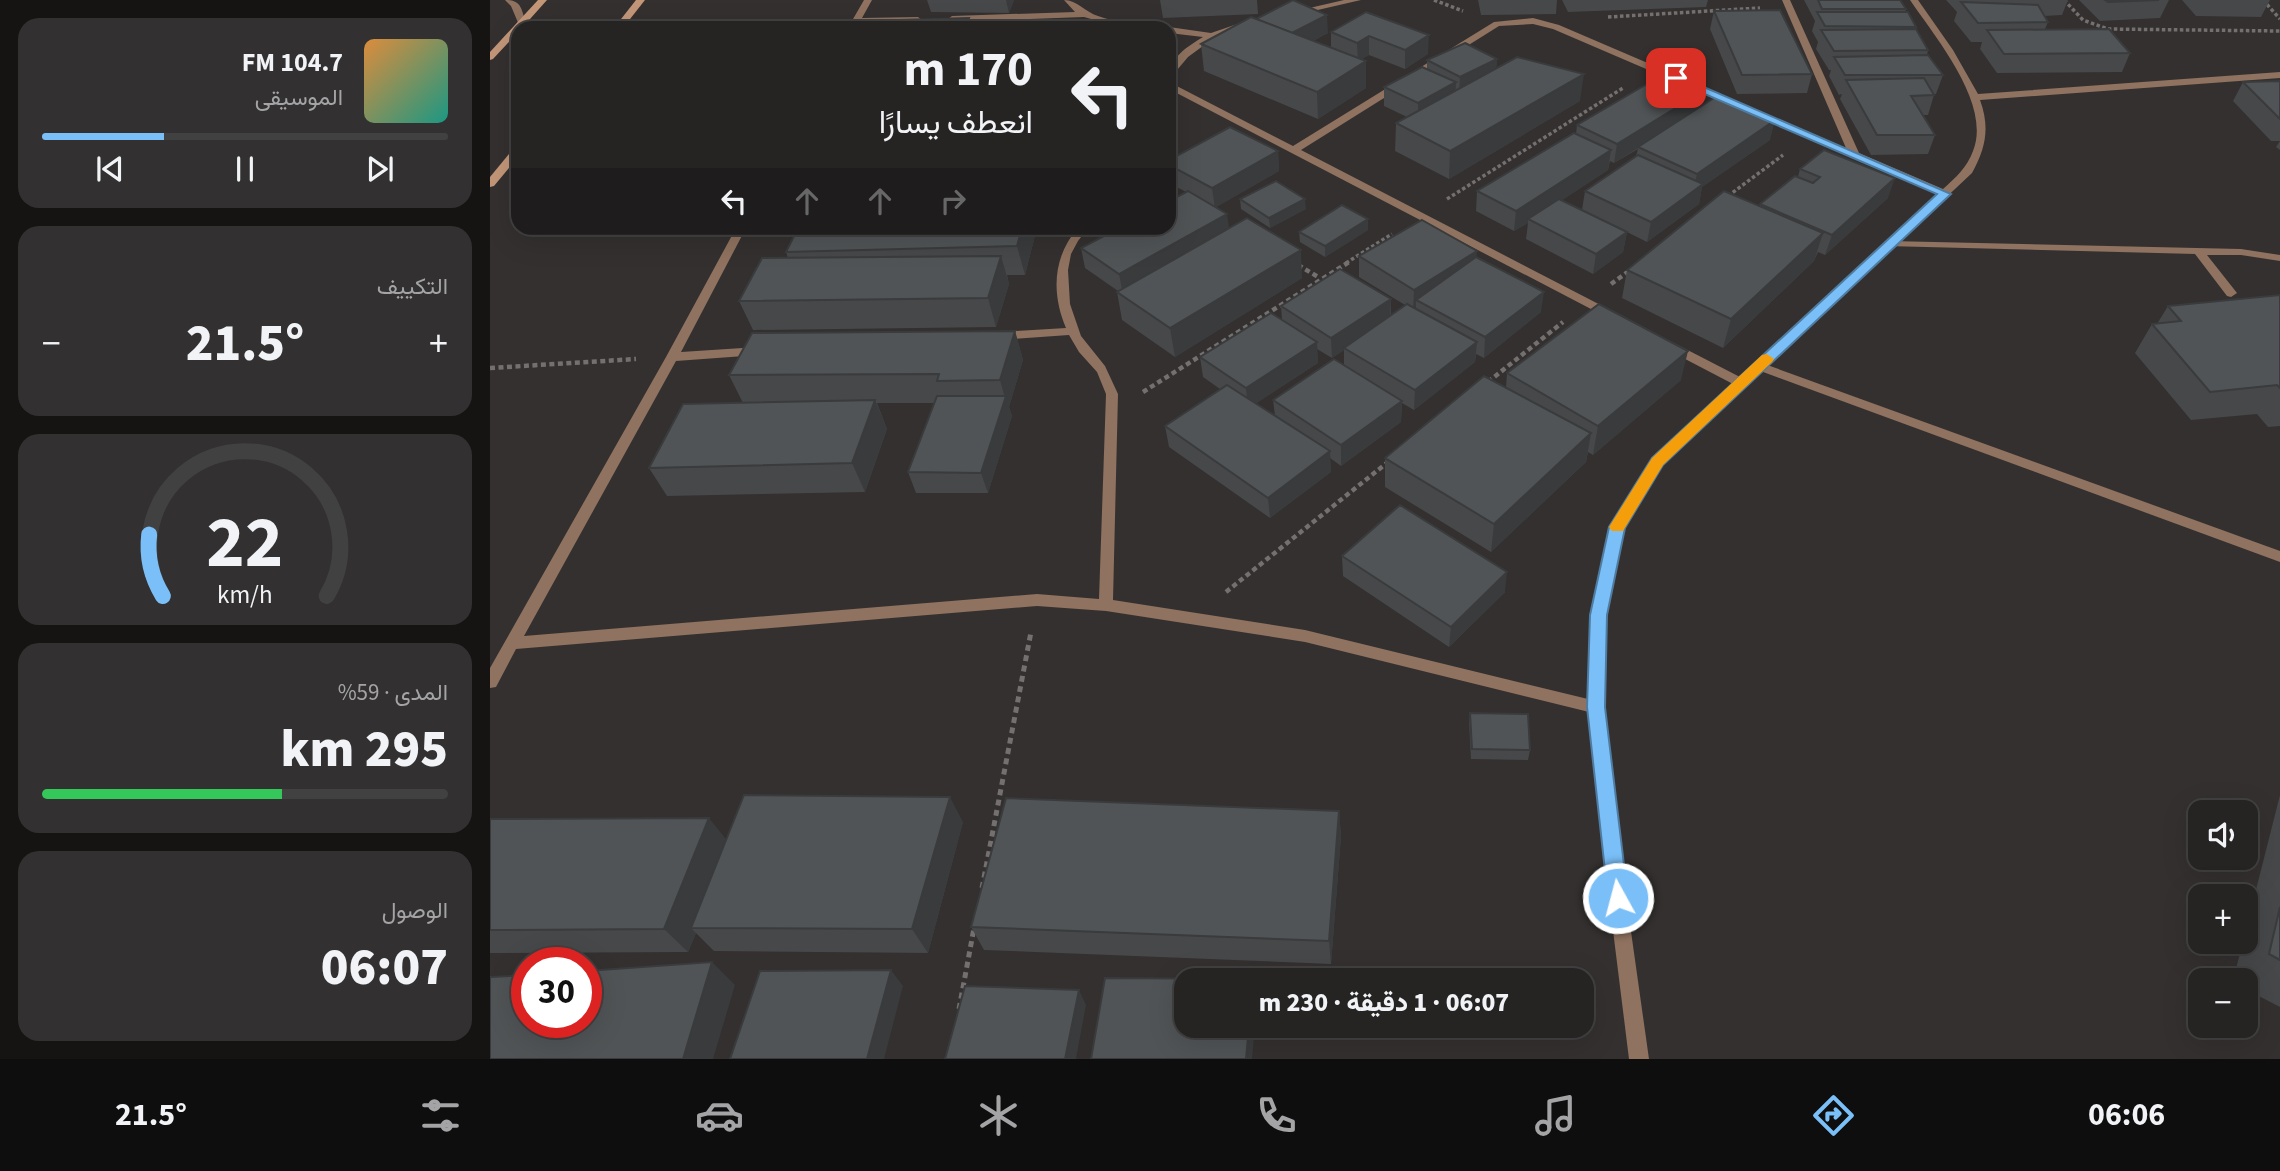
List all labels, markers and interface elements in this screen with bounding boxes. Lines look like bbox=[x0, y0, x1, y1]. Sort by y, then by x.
text: 170 m bbox=[904, 35, 1033, 105]
text: 104.7 FM bbox=[242, 44, 343, 81]
pin bbox=[1646, 48, 1706, 108]
icon: left bbox=[1057, 49, 1148, 140]
icon: arrive bbox=[1657, 59, 1695, 97]
text: الموسيقى bbox=[255, 81, 343, 114]
text: انعطف يسارًا bbox=[879, 100, 1033, 146]
icon: previous bbox=[91, 150, 129, 188]
icon: pause bbox=[226, 150, 264, 188]
icon: next bbox=[361, 150, 399, 188]
icon: left bbox=[715, 182, 753, 220]
icon: ahead bbox=[788, 182, 826, 220]
icon: ahead bbox=[861, 182, 899, 220]
icon: right bbox=[934, 182, 972, 220]
text: التكييف bbox=[377, 270, 448, 303]
text: 21.5° bbox=[186, 307, 304, 381]
text: − bbox=[42, 317, 61, 371]
text: + bbox=[429, 317, 448, 371]
text: 22 bbox=[207, 491, 283, 595]
text: km/h bbox=[217, 576, 273, 612]
text: المدى · 59% bbox=[338, 676, 448, 709]
text: 295 km bbox=[280, 713, 448, 787]
map controls bbox=[2188, 800, 2258, 1038]
button: sound bbox=[2188, 800, 2258, 870]
position arrow bbox=[1581, 861, 1655, 935]
button: + bbox=[2188, 884, 2258, 954]
text: الوصول bbox=[382, 894, 448, 927]
text: 06:07 bbox=[321, 931, 448, 1005]
speed limit sign: 30 bbox=[511, 947, 602, 1038]
button: − bbox=[2188, 968, 2258, 1038]
text: 06:07 · 1 دقيقة · 230 m bbox=[1259, 984, 1509, 1021]
icon: filters bbox=[416, 1091, 465, 1140]
icon: car bbox=[695, 1091, 744, 1140]
icon: climate bbox=[974, 1091, 1023, 1140]
icon: phone bbox=[1252, 1091, 1301, 1140]
icon: music bbox=[1531, 1091, 1580, 1140]
icon: directions bbox=[1809, 1091, 1858, 1140]
text: 21.5° bbox=[115, 1092, 187, 1138]
text: 06:06 bbox=[2088, 1092, 2165, 1138]

